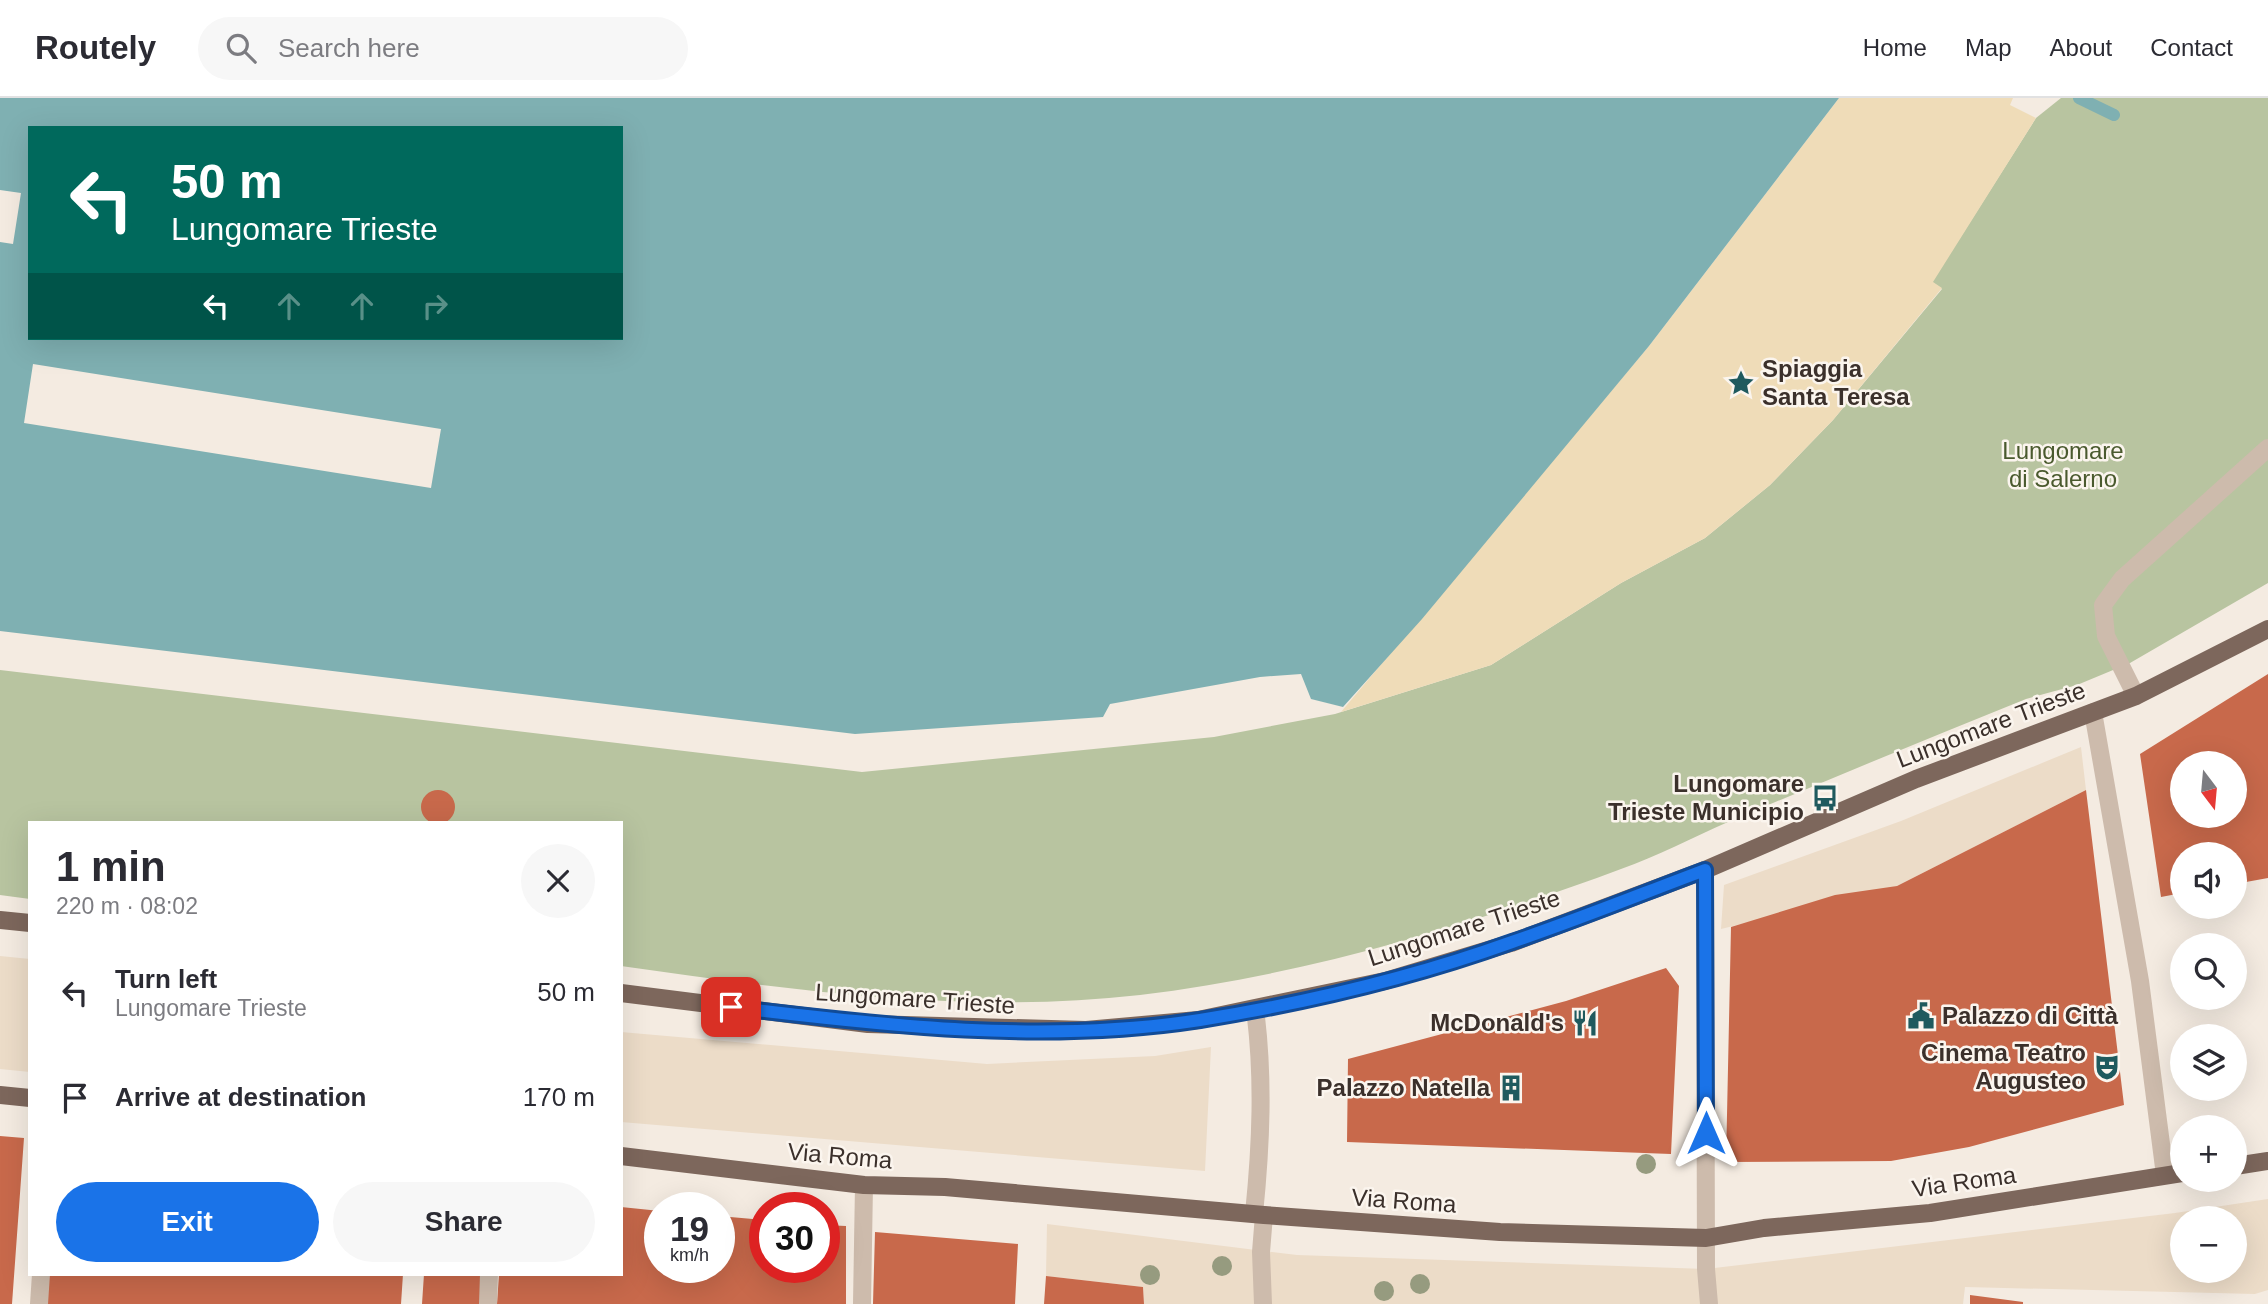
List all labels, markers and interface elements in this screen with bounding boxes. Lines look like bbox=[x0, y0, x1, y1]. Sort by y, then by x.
search box bbox=[198, 17, 688, 80]
text: Routely bbox=[35, 29, 156, 66]
icon: search bbox=[222, 29, 260, 67]
text: Search here bbox=[278, 33, 420, 63]
text: Home bbox=[1863, 34, 1927, 61]
text: Map bbox=[1965, 34, 2012, 61]
text: About bbox=[2050, 34, 2112, 61]
text: Contact bbox=[2150, 34, 2233, 61]
icon: left bbox=[56, 154, 147, 245]
text: 50 m bbox=[171, 154, 283, 208]
text: Lungomare Trieste bbox=[171, 211, 438, 247]
icon: left bbox=[197, 287, 235, 325]
icon: ahead bbox=[270, 287, 308, 325]
icon: ahead bbox=[343, 287, 381, 325]
icon: right bbox=[416, 287, 454, 325]
place label: Spiaggia Santa Teresa bbox=[1762, 355, 1910, 410]
place icon: Spiaggia Santa Teresa bbox=[1726, 368, 1756, 398]
park label: Lungomare di Salerno bbox=[2002, 437, 2124, 492]
street label: Lungomare Trieste bbox=[1893, 676, 2089, 773]
north arrow bbox=[2170, 751, 2247, 828]
map controls bbox=[2170, 751, 2247, 1283]
place label: Lungomare Trieste Municipio bbox=[1608, 770, 1804, 825]
bus stop icon: Lungomare Trieste Municipio bbox=[1810, 783, 1840, 813]
button: sound bbox=[2170, 842, 2247, 919]
text: 1 min bbox=[56, 843, 166, 890]
button: close bbox=[521, 844, 595, 918]
street label: Lungomare Trieste bbox=[1365, 884, 1563, 971]
text: 220 m · 08:02 bbox=[56, 893, 198, 919]
button: search bbox=[2170, 933, 2247, 1010]
text: Turn left bbox=[115, 964, 217, 994]
icon: left bbox=[56, 974, 94, 1012]
text: 50 m bbox=[537, 977, 595, 1007]
pin bbox=[701, 977, 761, 1037]
street label: Lungomare Trieste bbox=[814, 978, 1016, 1019]
icon: arrive bbox=[712, 988, 750, 1026]
text: Lungomare Trieste bbox=[115, 995, 307, 1021]
public building icon: Palazzo di Città bbox=[1906, 1001, 1936, 1031]
place label: Palazzo di Città bbox=[1942, 1002, 2119, 1029]
restaurant icon: McDonald's bbox=[1570, 1008, 1600, 1038]
place label: McDonald's bbox=[1430, 1009, 1564, 1036]
button: layers bbox=[2170, 1024, 2247, 1101]
place label: Cinema Teatro Augusteo bbox=[1921, 1039, 2086, 1094]
theatre icon: Cinema Teatro Augusteo bbox=[2092, 1052, 2122, 1082]
building icon: Palazzo Natella bbox=[1496, 1073, 1526, 1103]
place label: Palazzo Natella bbox=[1317, 1074, 1491, 1101]
icon: arrive bbox=[56, 1079, 94, 1117]
text: Arrive at destination bbox=[115, 1082, 366, 1112]
text: 170 m bbox=[523, 1082, 595, 1112]
position arrow bbox=[1669, 1096, 1743, 1170]
button: + bbox=[2170, 1115, 2247, 1192]
street label: Via Roma bbox=[787, 1137, 894, 1174]
street label: Via Roma bbox=[1910, 1161, 2018, 1202]
button: Exit bbox=[56, 1182, 319, 1262]
button: Share bbox=[333, 1182, 595, 1262]
street label: Via Roma bbox=[1351, 1183, 1458, 1218]
speed limit sign: 30 bbox=[749, 1192, 840, 1283]
button: − bbox=[2170, 1206, 2247, 1283]
text: 19 bbox=[670, 1209, 709, 1248]
text: km/h bbox=[670, 1245, 709, 1265]

